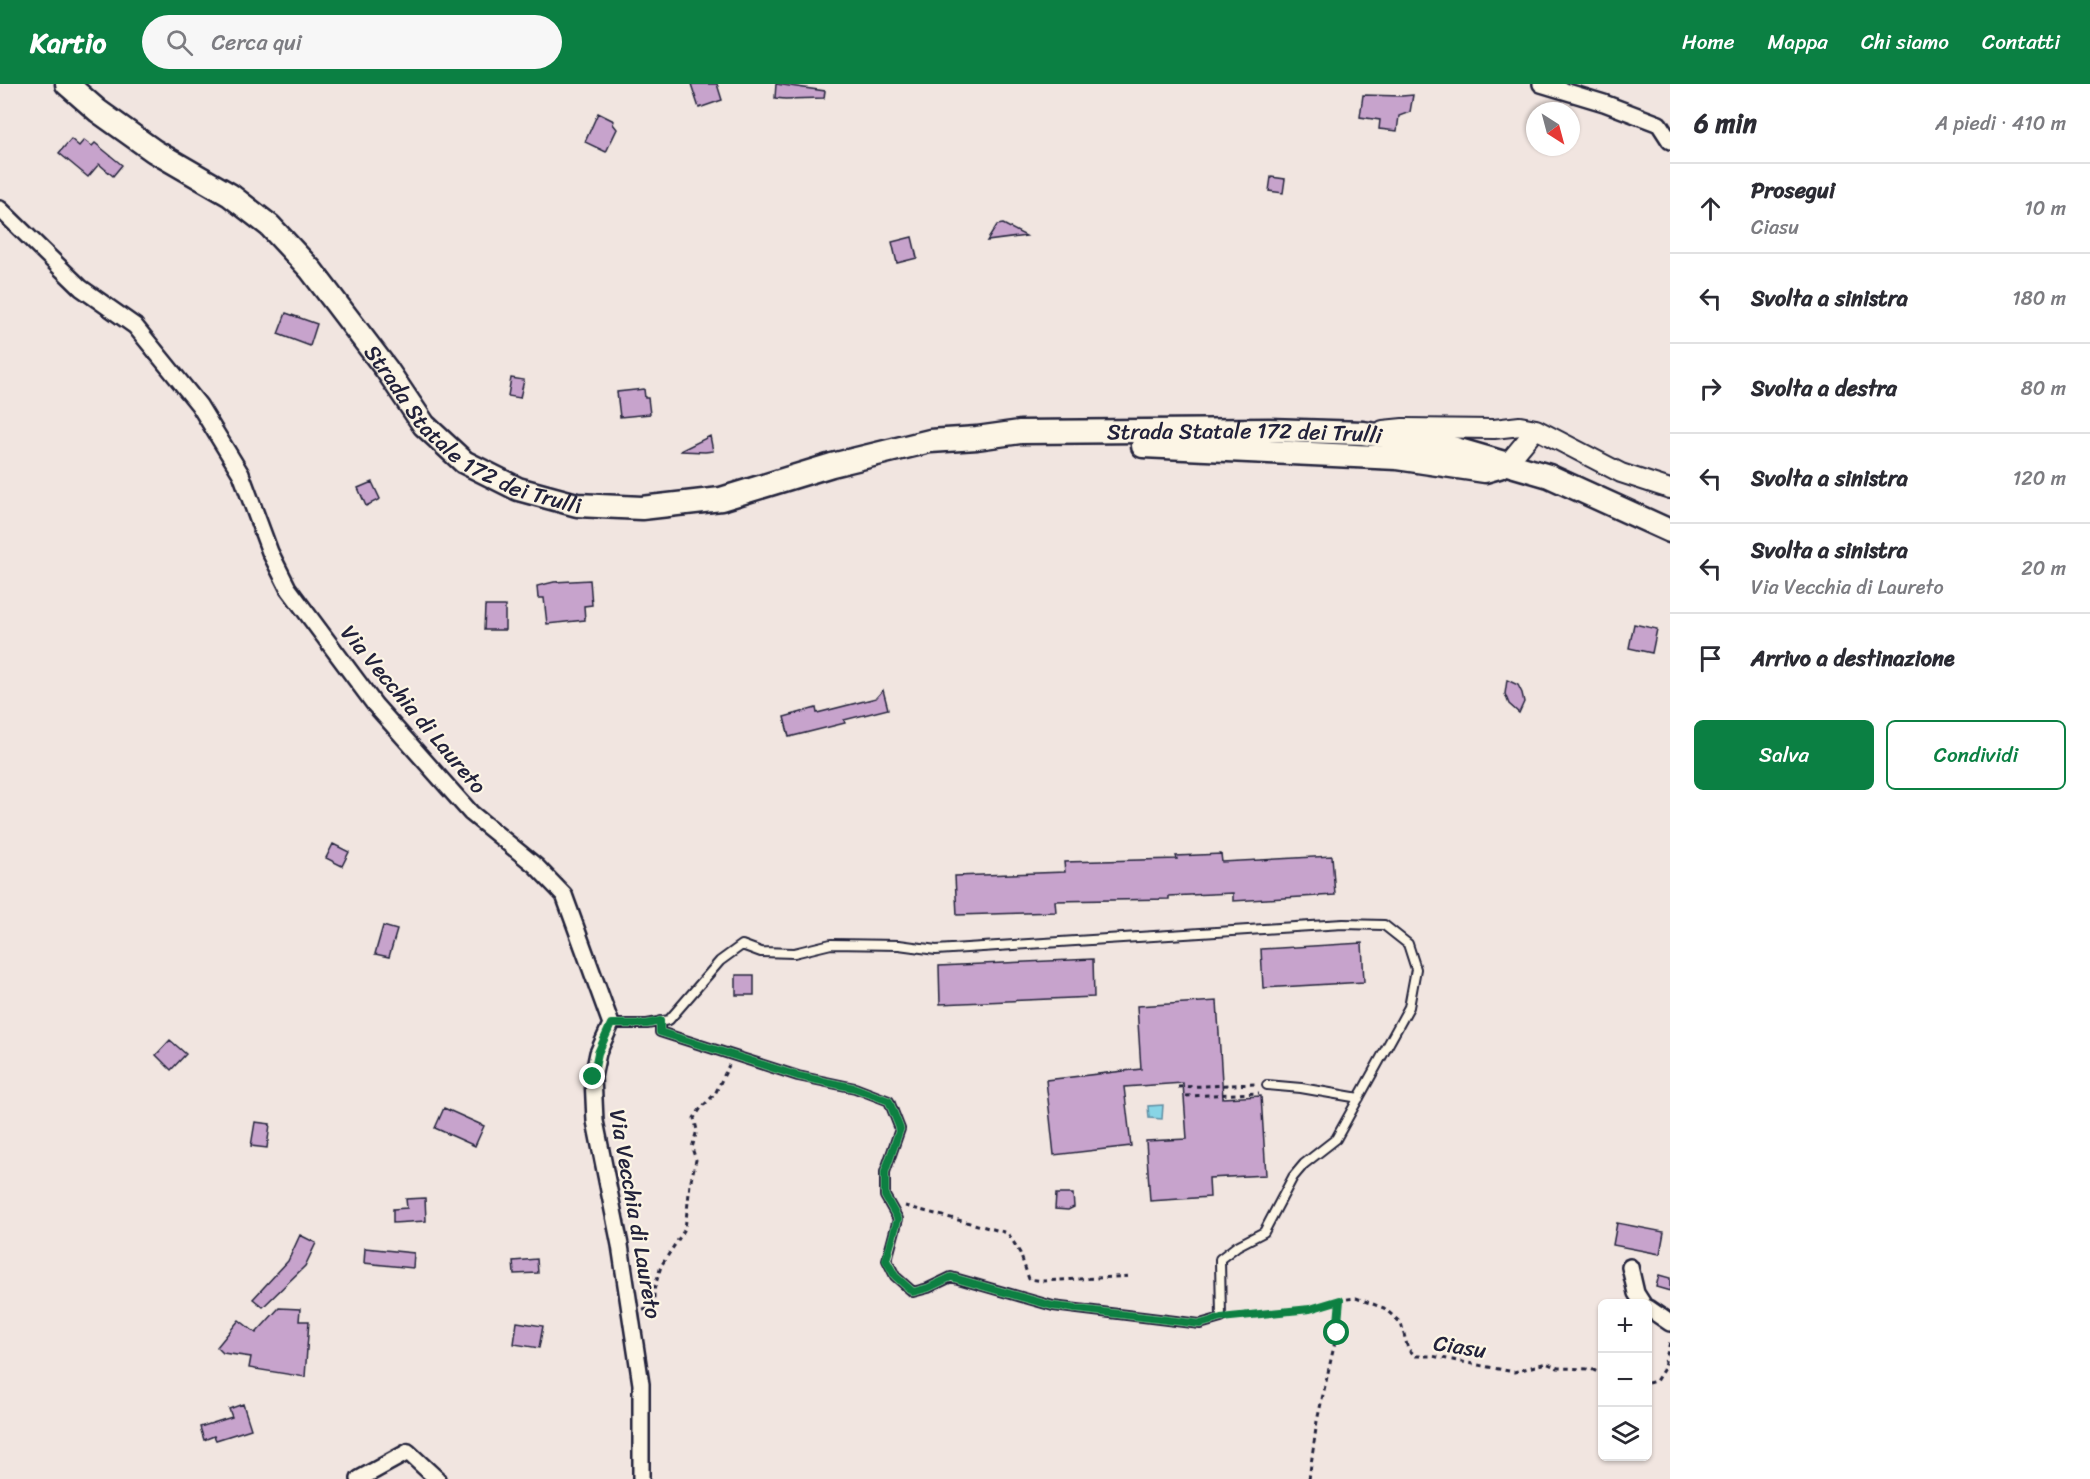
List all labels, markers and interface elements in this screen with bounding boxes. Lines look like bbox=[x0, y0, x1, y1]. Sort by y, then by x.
search box bbox=[142, 15, 562, 69]
text: Kartio bbox=[30, 18, 106, 67]
text: Cerca qui bbox=[211, 23, 302, 62]
text: Home bbox=[1682, 23, 1734, 61]
text: Mappa bbox=[1767, 23, 1828, 61]
text: Chi siamo bbox=[1861, 23, 1949, 61]
text: Contatti bbox=[1982, 23, 2060, 61]
icon: search bbox=[163, 26, 196, 59]
text: 6 min bbox=[1694, 100, 1757, 146]
north arrow bbox=[1526, 102, 1580, 156]
text: A piedi · 410 m bbox=[1935, 106, 2066, 141]
text: Prosegui bbox=[1751, 171, 1835, 210]
text: 10 m bbox=[2024, 191, 2066, 226]
icon: ahead bbox=[1694, 192, 1727, 225]
text: Ciasu bbox=[1751, 210, 1799, 245]
text: Svolta a sinistra bbox=[1751, 279, 1908, 318]
text: 180 m bbox=[2012, 281, 2066, 316]
icon: left bbox=[1694, 282, 1727, 315]
street label: Strada Statale 172 dei Trulli bbox=[354, 336, 583, 525]
text: Svolta a destra bbox=[1751, 369, 1897, 408]
text: 80 m bbox=[2021, 371, 2066, 406]
icon: right bbox=[1694, 372, 1727, 405]
street label: Strada Statale 172 dei Trulli bbox=[1107, 411, 1386, 456]
text: Svolta a sinistra bbox=[1751, 459, 1908, 498]
text: 120 m bbox=[2013, 461, 2066, 496]
icon: left bbox=[1694, 462, 1727, 495]
text: Svolta a sinistra bbox=[1751, 531, 1908, 570]
text: 20 m bbox=[2021, 551, 2066, 586]
icon: left bbox=[1694, 552, 1727, 585]
text: Via Vecchia di Laureto bbox=[1751, 570, 1944, 605]
street label: Via Vecchia di Laureto bbox=[331, 616, 497, 803]
text: Arrivo a destinazione bbox=[1751, 639, 1955, 678]
icon: arrive bbox=[1694, 642, 1727, 675]
button: Salva bbox=[1694, 720, 1874, 790]
button: Condividi bbox=[1886, 720, 2066, 790]
route end bbox=[579, 1063, 605, 1089]
street label: Via Vecchia di Laureto bbox=[598, 1106, 673, 1322]
map controls bbox=[1598, 1299, 1652, 1461]
button: + bbox=[1598, 1299, 1652, 1353]
route start bbox=[1323, 1319, 1349, 1345]
street label: Ciasu bbox=[1431, 1323, 1489, 1370]
button: − bbox=[1598, 1353, 1652, 1407]
button: layers bbox=[1598, 1407, 1652, 1461]

